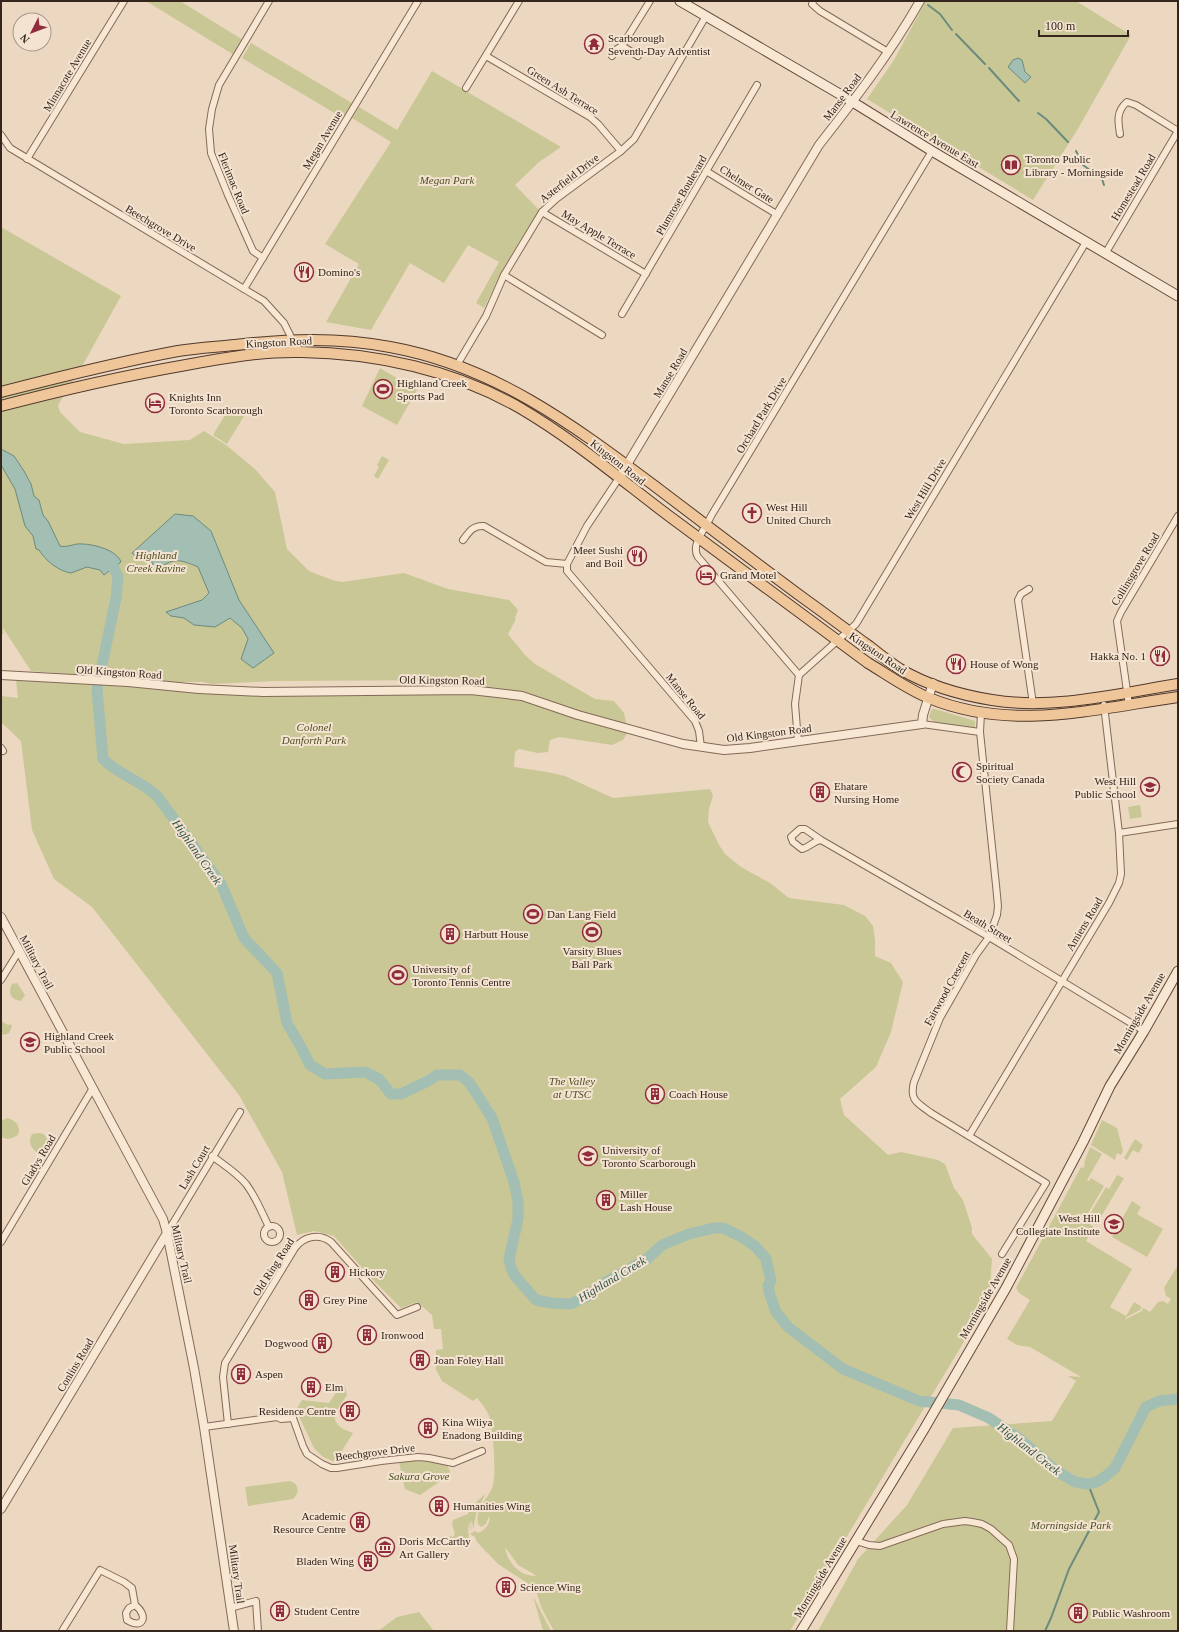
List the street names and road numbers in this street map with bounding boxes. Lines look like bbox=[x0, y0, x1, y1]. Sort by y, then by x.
street label: Minnacote Avenue bbox=[41, 36, 93, 113]
street label: Green Ash Terrace bbox=[525, 63, 601, 117]
street label: Manse Road bbox=[821, 71, 864, 123]
street label: Megan Avenue bbox=[300, 108, 344, 171]
street label: Lawrence Avenue East bbox=[889, 108, 981, 170]
street label: Flerimac Road bbox=[216, 151, 252, 216]
street label: Asterfield Drive bbox=[537, 151, 601, 205]
street label: Homestead Road bbox=[1108, 151, 1158, 222]
street label: Plumrose Boulevard bbox=[653, 153, 709, 237]
street label: Chelmer Gate bbox=[718, 163, 776, 205]
street label: Beechgrove Drive bbox=[123, 202, 199, 254]
street label: May Apple Terrace bbox=[560, 207, 638, 261]
street label: Kingston Road bbox=[246, 334, 313, 350]
street label: Manse Road bbox=[651, 346, 690, 400]
street label: Orchard Park Drive bbox=[734, 375, 789, 455]
street label: Kingston Road bbox=[588, 437, 648, 487]
street label: West Hill Drive bbox=[902, 456, 948, 522]
street label: Collinsgrove Road bbox=[1109, 530, 1162, 608]
street label: Kingston Road bbox=[847, 629, 909, 677]
street label: Old Kingston Road bbox=[76, 663, 163, 681]
street label: Manse Road bbox=[664, 671, 708, 722]
street label: Old Kingston Road bbox=[399, 673, 485, 687]
street label: Old Kingston Road bbox=[726, 722, 813, 744]
street label: Amiens Road bbox=[1063, 895, 1105, 953]
street label: Beath Street bbox=[962, 907, 1014, 945]
street label: Military Trail bbox=[18, 933, 56, 991]
street label: Fairwood Crescent bbox=[922, 949, 972, 1027]
street label: Morningside Avenue bbox=[1111, 970, 1167, 1056]
street label: Gladys Road bbox=[18, 1132, 58, 1188]
street label: Lash Court bbox=[176, 1143, 212, 1191]
street label: Military Trail bbox=[169, 1224, 195, 1284]
street label: Old Ring Road bbox=[250, 1235, 296, 1298]
street label: Morningside Avenue bbox=[957, 1255, 1013, 1341]
street label: Conlins Road bbox=[54, 1336, 96, 1394]
street label: Beechgrove Drive bbox=[334, 1441, 416, 1463]
street label: Morningside Avenue bbox=[791, 1534, 849, 1619]
street label: Military Trail bbox=[227, 1544, 247, 1604]

